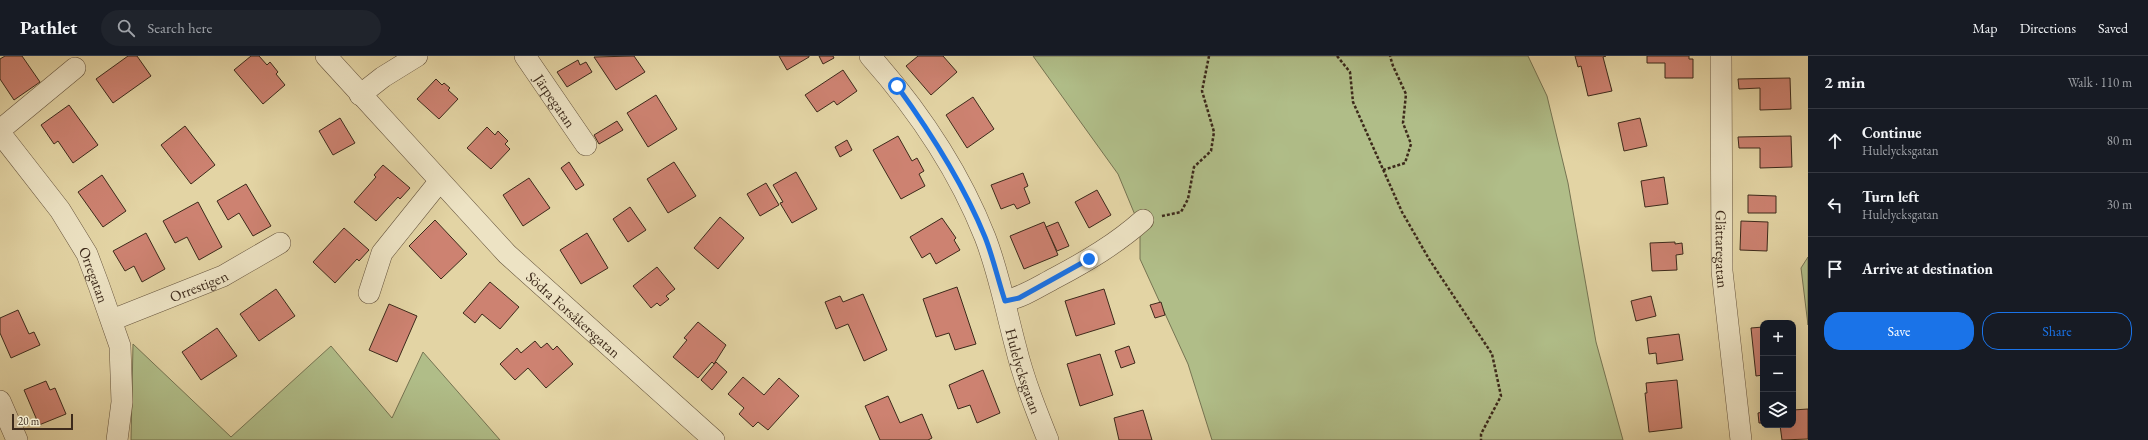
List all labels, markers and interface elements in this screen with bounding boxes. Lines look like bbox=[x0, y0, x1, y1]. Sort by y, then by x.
search box bbox=[101, 10, 381, 46]
text: Pathlet bbox=[20, 15, 77, 40]
icon: search bbox=[115, 17, 137, 39]
text: Search here bbox=[147, 18, 212, 37]
text: Map bbox=[1972, 19, 1998, 37]
text: Directions bbox=[2020, 19, 2076, 37]
text: Saved bbox=[2098, 19, 2128, 37]
street label: Järpegatan bbox=[529, 68, 581, 131]
text: 2 min bbox=[1824, 71, 1865, 93]
text: Walk · 110 m bbox=[2068, 74, 2132, 91]
route start bbox=[888, 77, 906, 95]
text: Continue bbox=[1862, 123, 1922, 142]
icon: ahead bbox=[1824, 130, 1846, 152]
text: 80 m bbox=[2107, 132, 2132, 149]
text: Hulelycksgatan bbox=[1862, 142, 1939, 159]
text: Turn left bbox=[1862, 187, 1919, 206]
icon: left bbox=[1824, 194, 1846, 216]
text: 30 m bbox=[2107, 196, 2132, 213]
text: Hulelycksgatan bbox=[1862, 206, 1939, 223]
street label: Glättaregatan bbox=[1712, 210, 1733, 289]
street label: Orregatan bbox=[75, 243, 114, 305]
route end bbox=[1080, 250, 1098, 268]
icon: arrive bbox=[1824, 258, 1846, 280]
text: Arrive at destination bbox=[1862, 259, 1993, 278]
street label: Orrestigen bbox=[167, 266, 231, 306]
street label: Södra Forsåkersgatan bbox=[523, 267, 625, 361]
button: Save bbox=[1824, 312, 1974, 350]
button: Share bbox=[1982, 312, 2132, 350]
map controls bbox=[1760, 320, 1796, 428]
button: + bbox=[1760, 320, 1796, 356]
street label: Hulelycksgatan bbox=[1002, 326, 1046, 416]
button: − bbox=[1760, 356, 1796, 392]
button: layers bbox=[1760, 392, 1796, 428]
scale bar bbox=[12, 412, 73, 431]
text: 20 m bbox=[18, 414, 39, 428]

